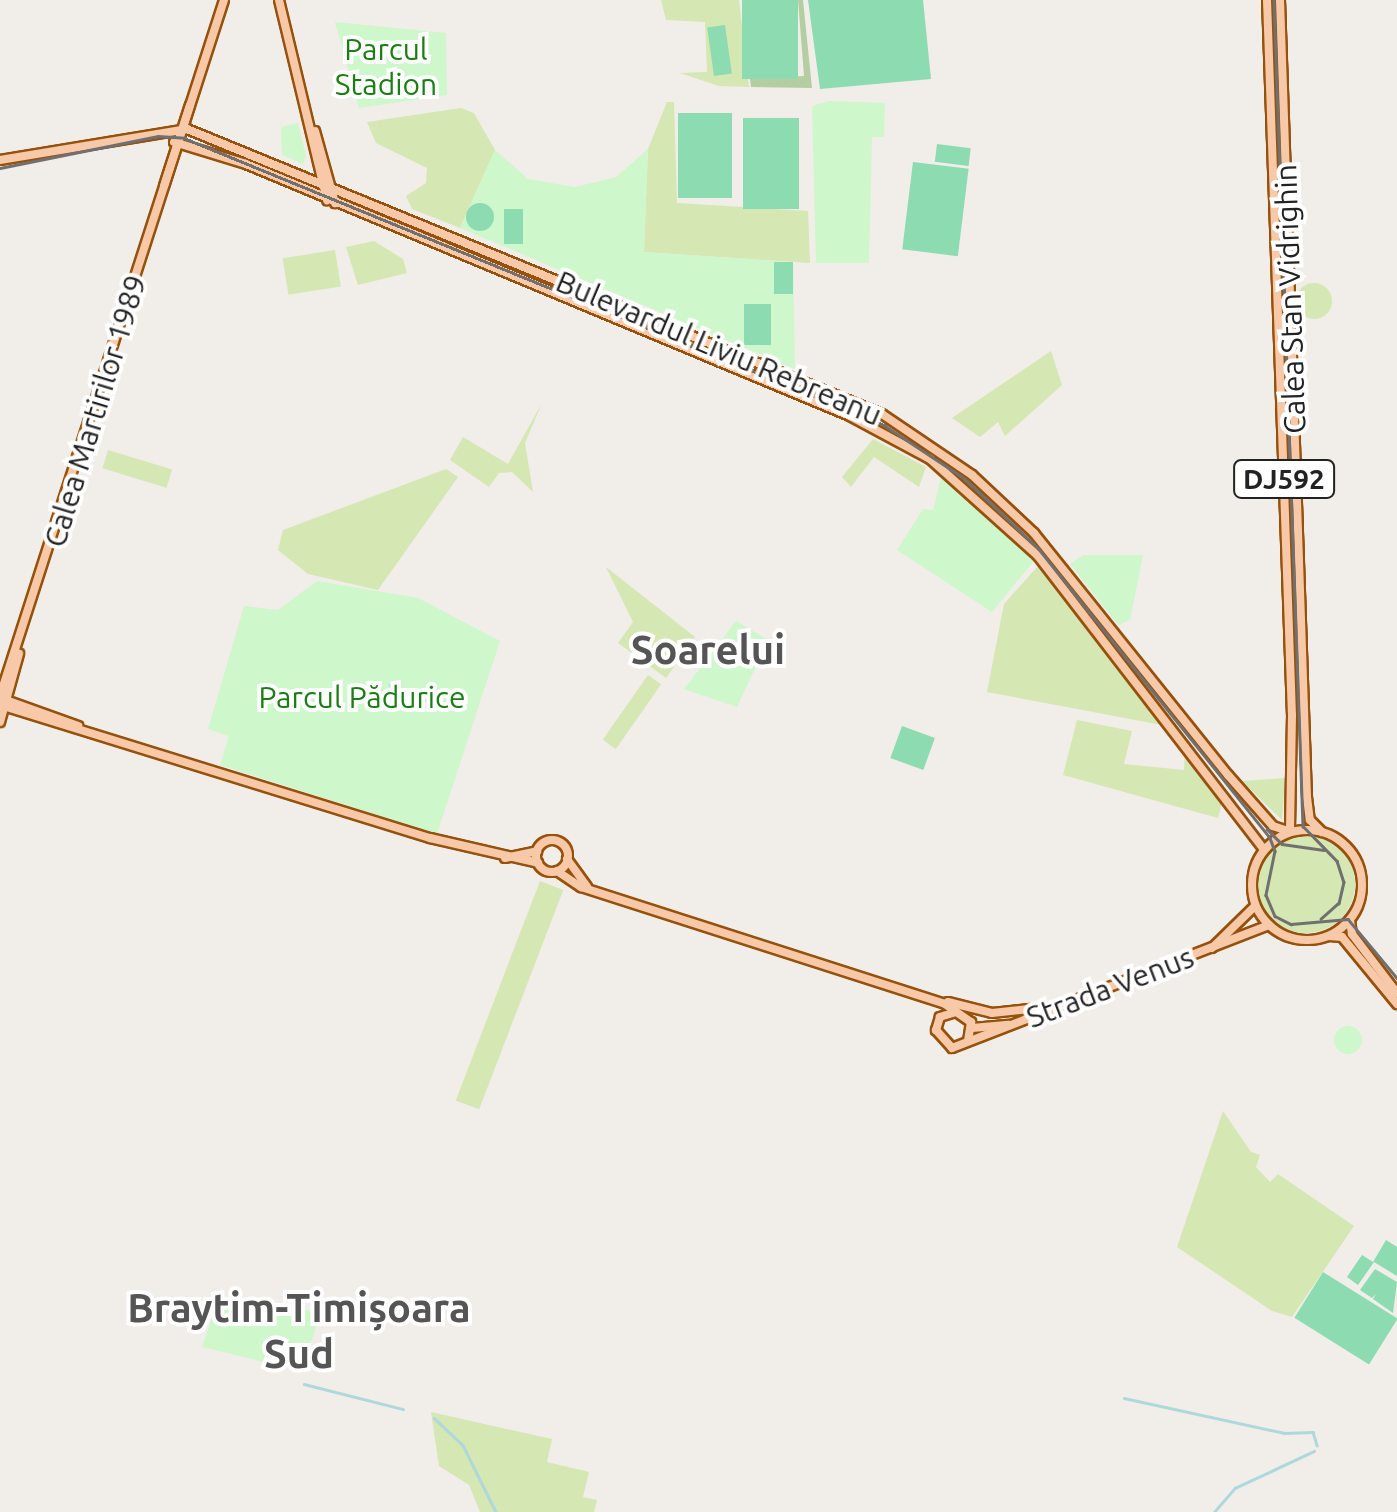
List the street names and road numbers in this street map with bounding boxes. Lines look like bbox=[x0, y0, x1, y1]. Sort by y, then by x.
street label: Calea Stan Vidrighin bbox=[1267, 164, 1313, 434]
street label: Bulevardul Liviu Rebreanu bbox=[551, 263, 887, 433]
street label: Calea Martirilor 1989 bbox=[36, 271, 154, 551]
road number: DJ592 bbox=[1232, 456, 1336, 502]
street label: Strada Venus bbox=[1021, 939, 1199, 1035]

